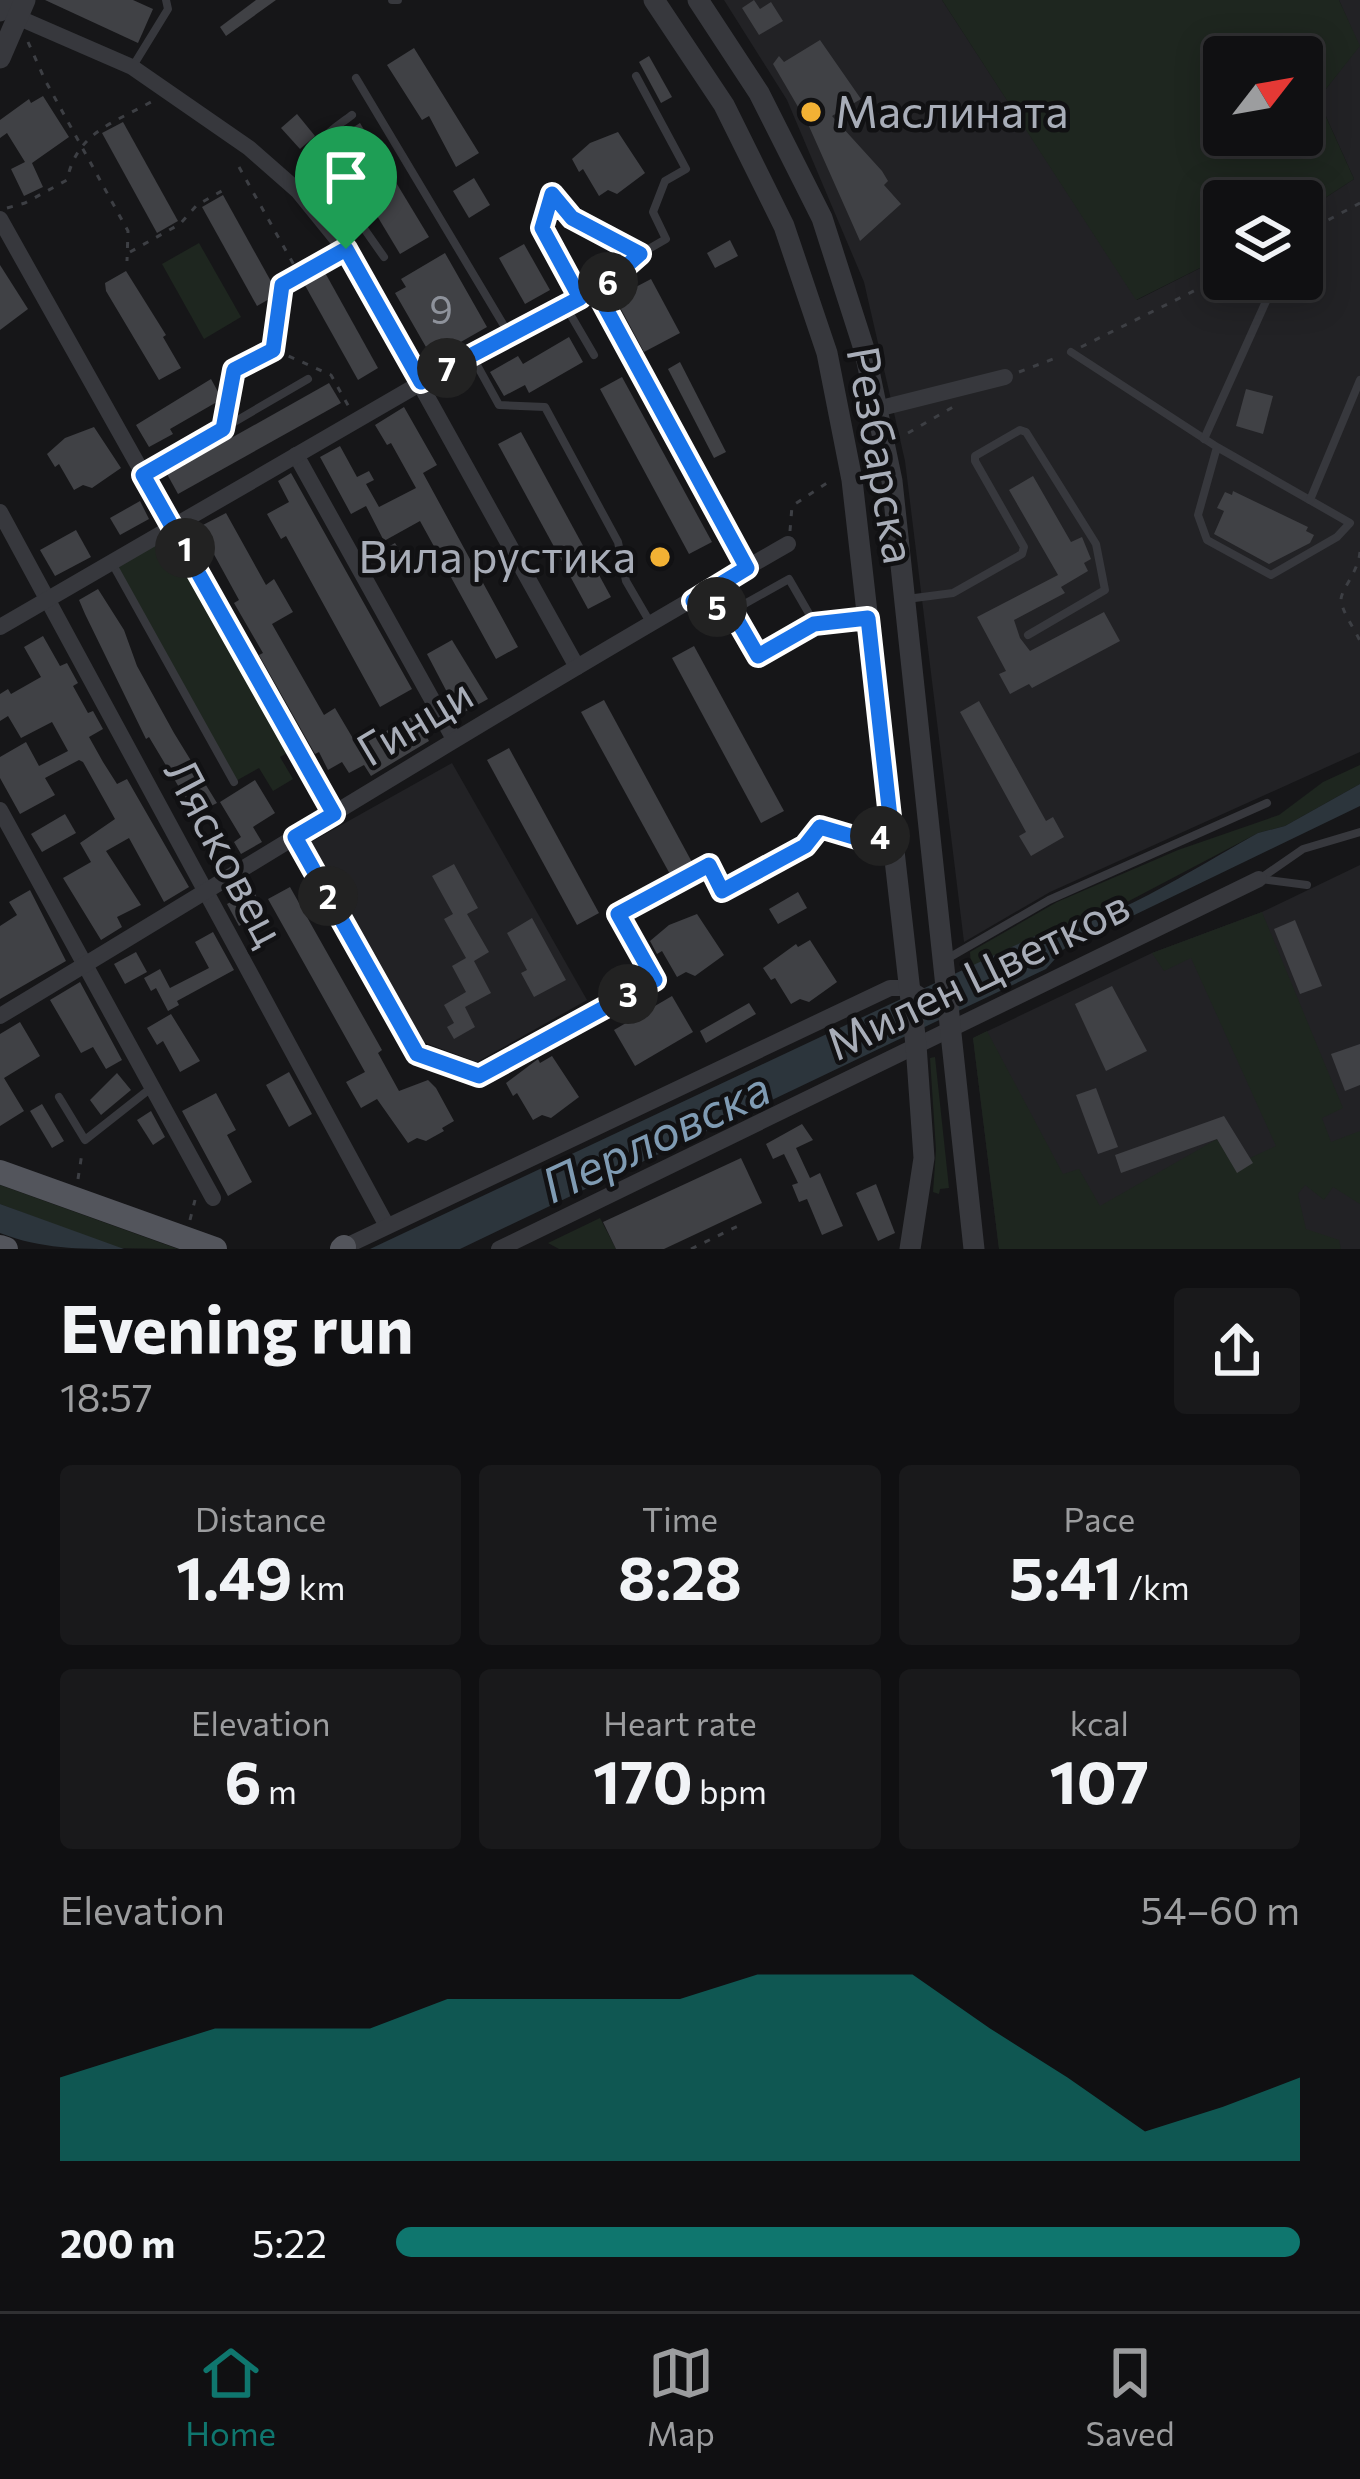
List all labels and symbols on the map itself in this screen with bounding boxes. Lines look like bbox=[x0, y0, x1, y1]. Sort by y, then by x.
north arrow bbox=[1203, 36, 1323, 156]
place label: Маслината bbox=[835, 82, 1068, 137]
marker: Маслината bbox=[798, 99, 824, 125]
pin bbox=[295, 126, 397, 249]
pin: 6 bbox=[578, 252, 638, 312]
house number: 9 bbox=[429, 284, 453, 332]
pin: 7 bbox=[417, 338, 477, 398]
street label: Резбарска bbox=[837, 342, 930, 567]
pin: 1 bbox=[155, 518, 215, 578]
place label: Вила рустика bbox=[358, 527, 636, 582]
marker: Вила рустика bbox=[647, 544, 673, 570]
pin: 5 bbox=[687, 577, 747, 637]
street label: Гинци bbox=[346, 664, 481, 776]
street label: Лясковец bbox=[155, 748, 299, 954]
pin: 4 bbox=[850, 806, 910, 866]
pin: 2 bbox=[298, 866, 358, 926]
street label: Милен Цветков bbox=[817, 876, 1137, 1070]
pin: 3 bbox=[598, 964, 658, 1024]
water label: Перловска bbox=[531, 1056, 779, 1213]

